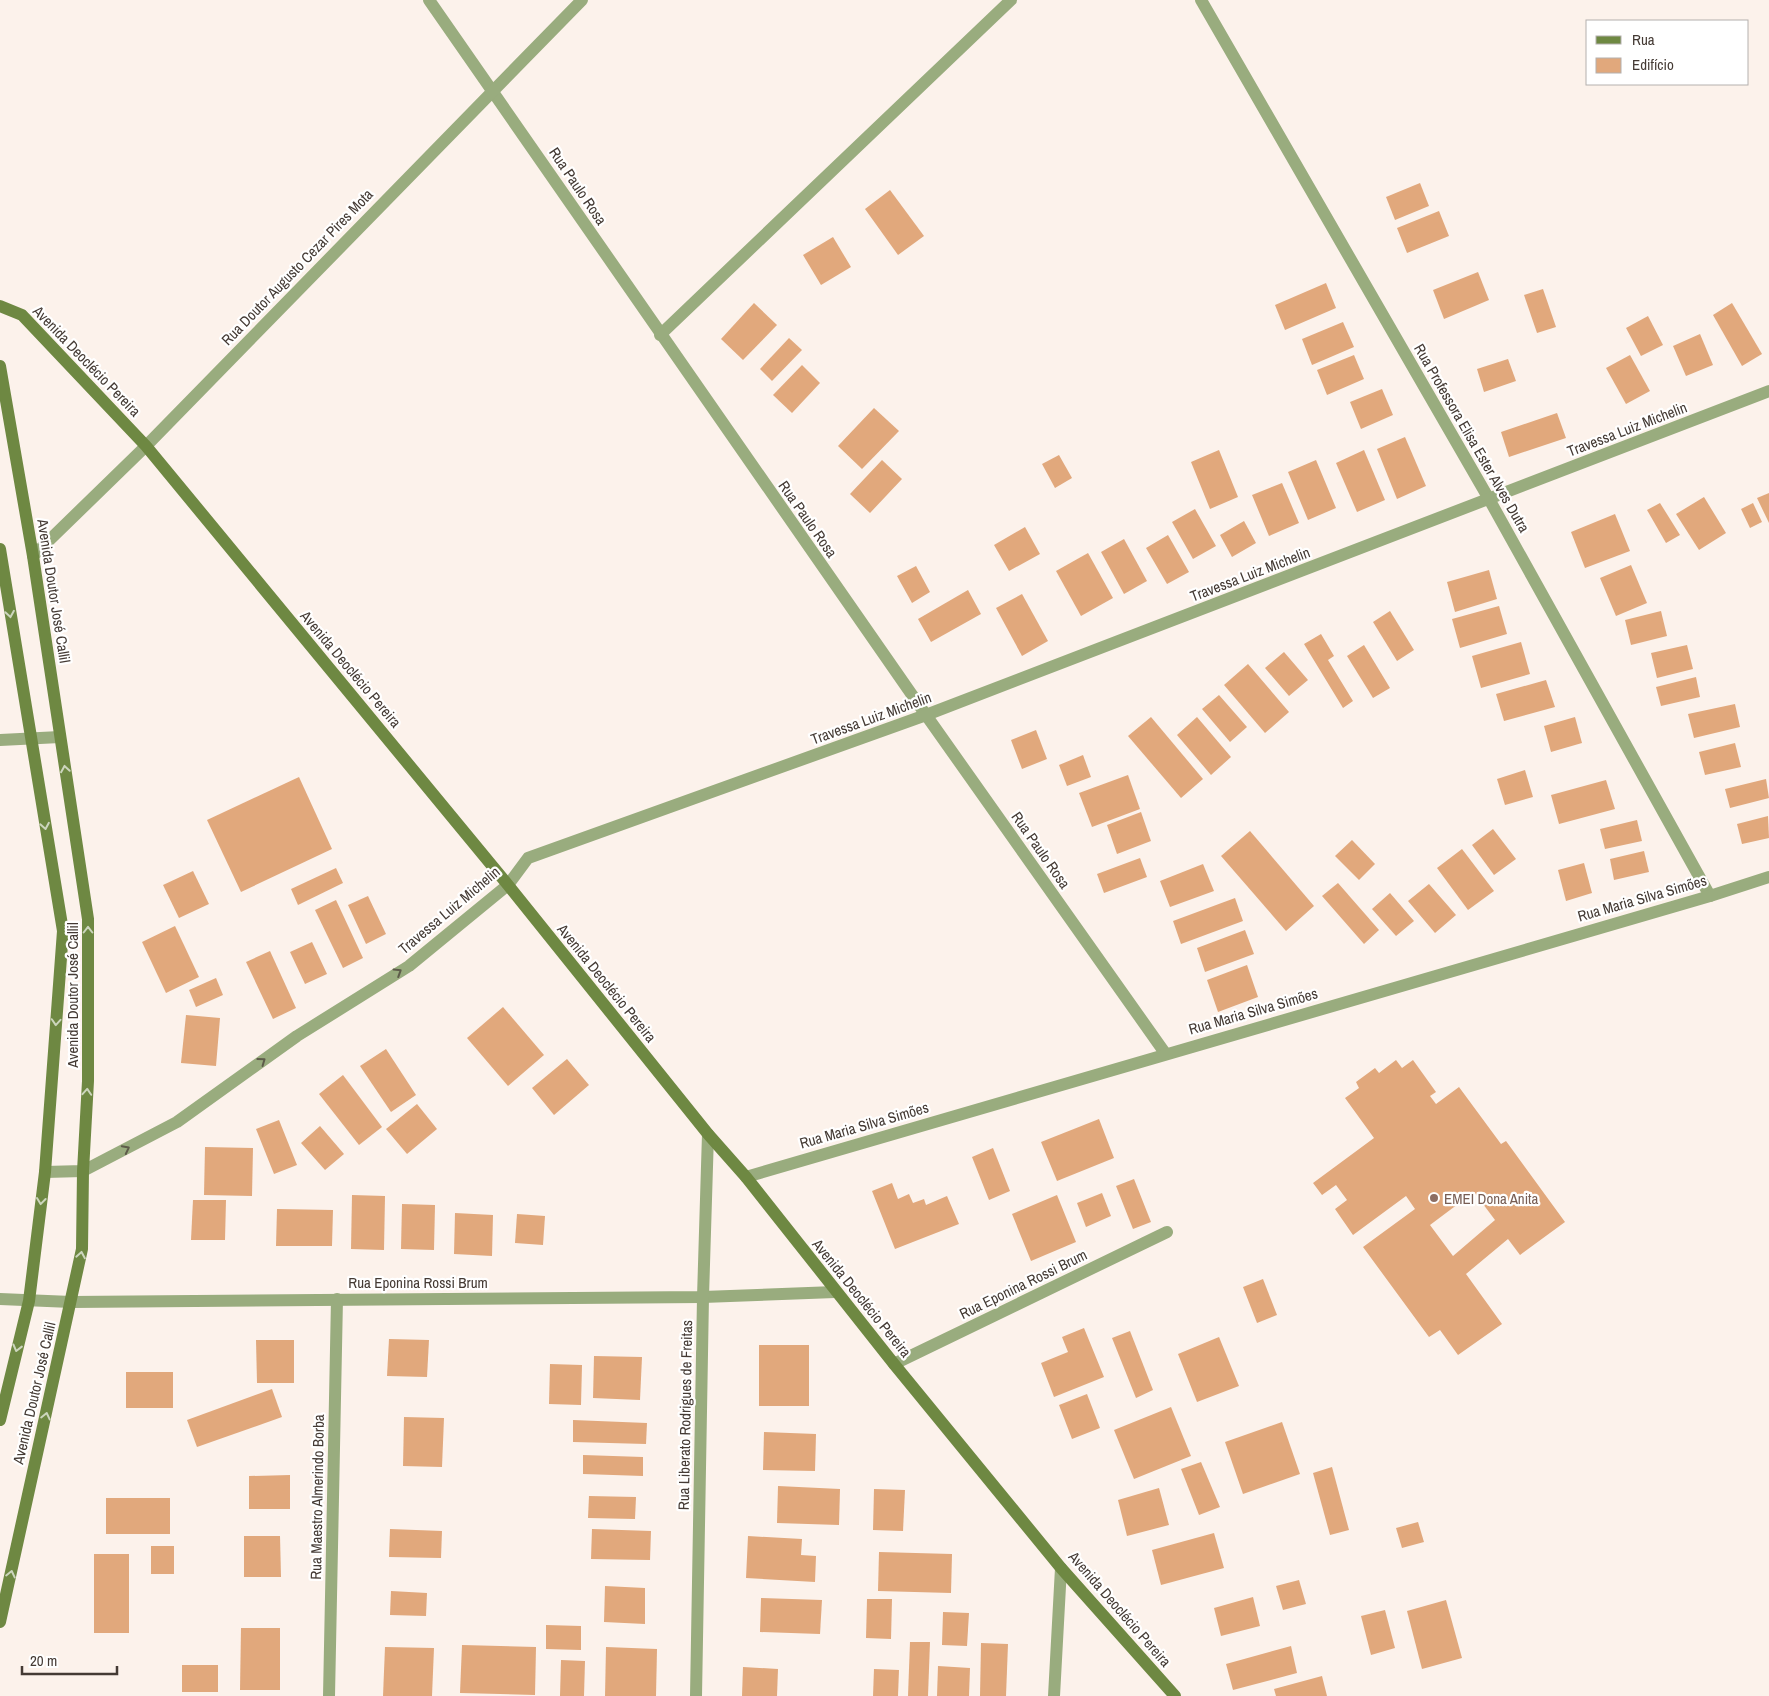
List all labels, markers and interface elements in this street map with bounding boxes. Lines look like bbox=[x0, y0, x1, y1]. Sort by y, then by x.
legend bbox=[1586, 20, 1749, 85]
text: Rua bbox=[1632, 29, 1655, 50]
text: Edifício bbox=[1632, 54, 1674, 75]
street label: Rua Paulo Rosa bbox=[544, 143, 612, 229]
street label: Rua Doutor Augusto Cezar Pires Mota bbox=[217, 184, 378, 350]
street label: Avenida Deoclécio Pereira bbox=[28, 300, 146, 421]
street label: Rua Professora Elisa Ester Alves Dutra bbox=[1409, 340, 1535, 536]
street label: Travessa Luiz Michelin bbox=[1564, 396, 1690, 462]
street label: Rua Paulo Rosa bbox=[774, 476, 842, 562]
street label: Avenida Doutor José Callil bbox=[32, 517, 76, 664]
street label: Travessa Luiz Michelin bbox=[1187, 541, 1313, 607]
street label: Avenida Deoclécio Pereira bbox=[295, 605, 406, 732]
one-way arrow bbox=[5, 610, 15, 618]
street label: Travessa Luiz Michelin bbox=[808, 686, 934, 750]
one-way arrow bbox=[60, 765, 71, 773]
street label: Rua Paulo Rosa bbox=[1007, 807, 1075, 893]
one-way arrow bbox=[39, 822, 49, 831]
street label: Travessa Luiz Michelin bbox=[394, 861, 504, 959]
street label: Rua Maria Silva Simões bbox=[1575, 870, 1709, 926]
street label: Avenida Deoclécio Pereira bbox=[552, 919, 661, 1047]
street label: Avenida Doutor José Callil bbox=[62, 922, 83, 1069]
one-way arrow bbox=[83, 926, 93, 934]
one-way arrow bbox=[393, 969, 402, 979]
street label: Rua Maria Silva Simões bbox=[1186, 983, 1320, 1039]
one-way arrow bbox=[51, 1018, 62, 1026]
one-way arrow bbox=[256, 1058, 266, 1067]
one-way arrow bbox=[82, 1088, 93, 1096]
street label: Rua Maria Silva Simões bbox=[797, 1097, 931, 1153]
one-way arrow bbox=[121, 1145, 130, 1155]
place label: EMEI Dona Anita bbox=[1444, 1188, 1539, 1209]
marker: EMEI Dona Anita bbox=[1428, 1192, 1440, 1204]
one-way arrow bbox=[36, 1198, 47, 1206]
street label: Avenida Deoclécio Pereira bbox=[807, 1234, 916, 1362]
street label: Rua Eponina Rossi Brum bbox=[956, 1244, 1090, 1324]
one-way arrow bbox=[75, 1250, 85, 1259]
street label: Rua Eponina Rossi Brum bbox=[348, 1272, 488, 1293]
street label: Avenida Doutor José Callil bbox=[7, 1320, 61, 1467]
street label: Rua Liberato Rodrigues de Freitas bbox=[673, 1320, 697, 1510]
one-way arrow bbox=[12, 1343, 23, 1352]
one-way arrow bbox=[40, 1411, 51, 1420]
street label: Rua Maestro Almerindo Borba bbox=[305, 1414, 329, 1580]
street label: Avenida Deoclécio Pereira bbox=[1063, 1546, 1176, 1671]
one-way arrow bbox=[5, 1570, 15, 1579]
scale bar bbox=[22, 1644, 118, 1676]
text: 20 m bbox=[30, 1650, 57, 1671]

